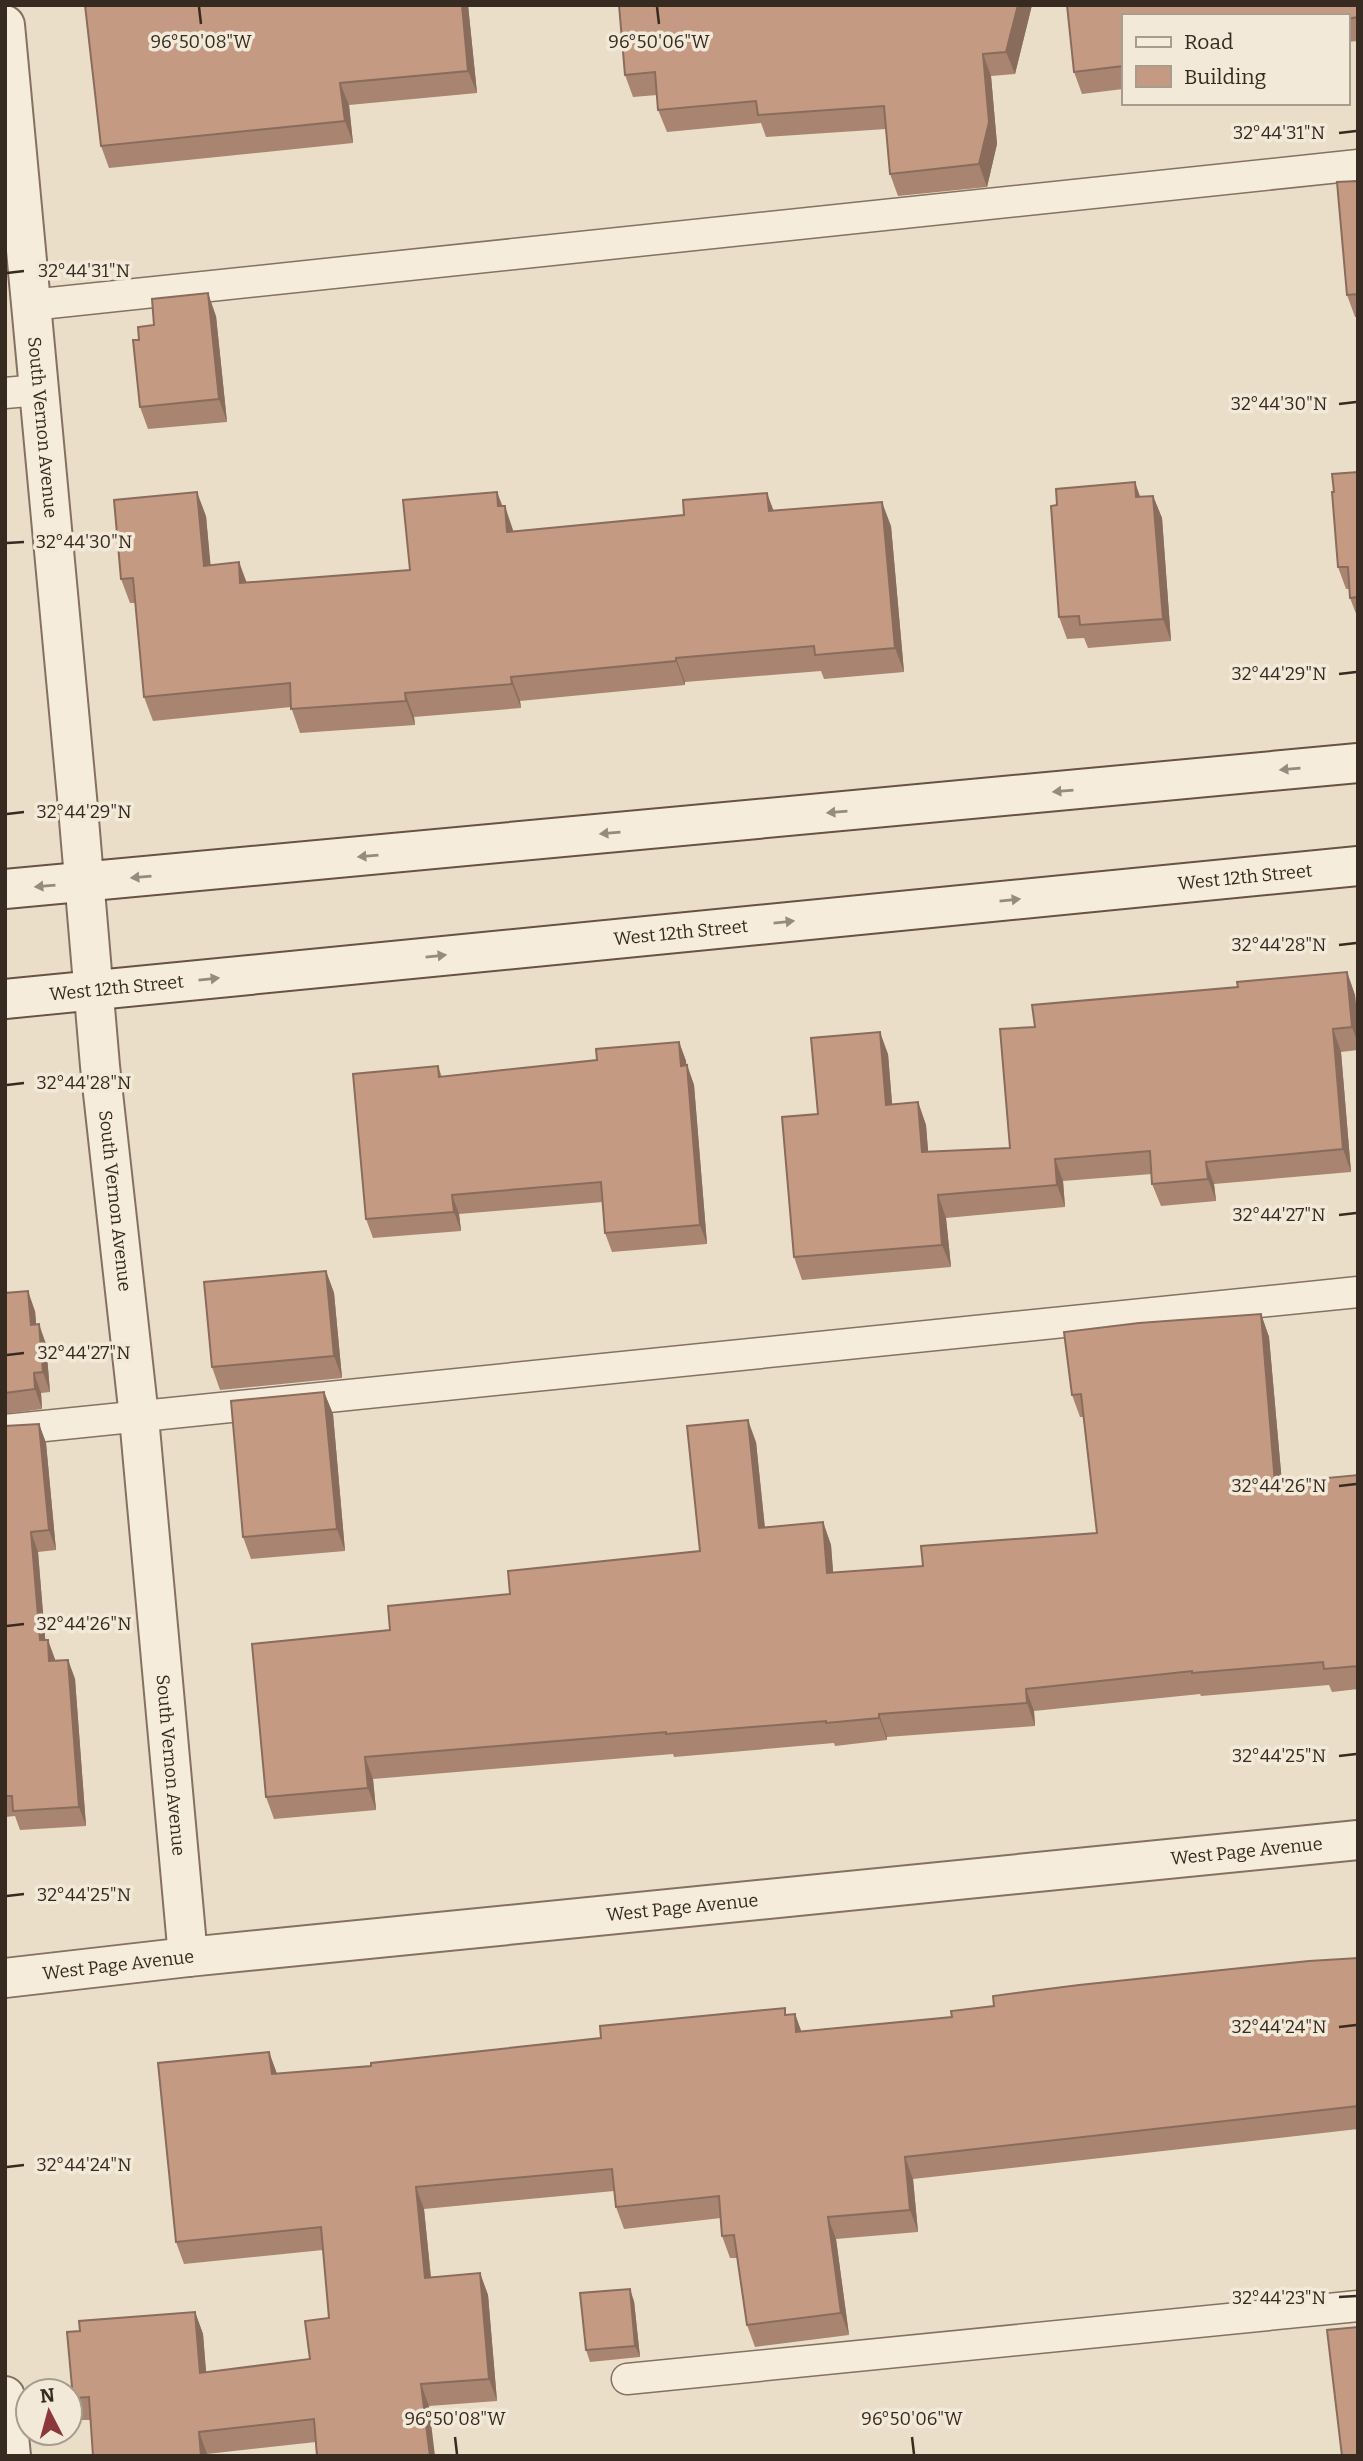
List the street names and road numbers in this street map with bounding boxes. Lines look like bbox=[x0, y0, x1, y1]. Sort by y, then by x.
street label: South Vernon Avenue bbox=[23, 336, 62, 519]
street label: West 12th Street bbox=[1177, 860, 1314, 895]
street label: West 12th Street bbox=[613, 915, 749, 950]
street label: West 12th Street bbox=[48, 970, 185, 1006]
street label: South Vernon Avenue bbox=[94, 1109, 136, 1293]
street label: South Vernon Avenue bbox=[151, 1673, 190, 1857]
street label: West Page Avenue bbox=[1170, 1833, 1324, 1870]
street label: West Page Avenue bbox=[605, 1889, 759, 1926]
street label: West Page Avenue bbox=[41, 1945, 195, 1985]

